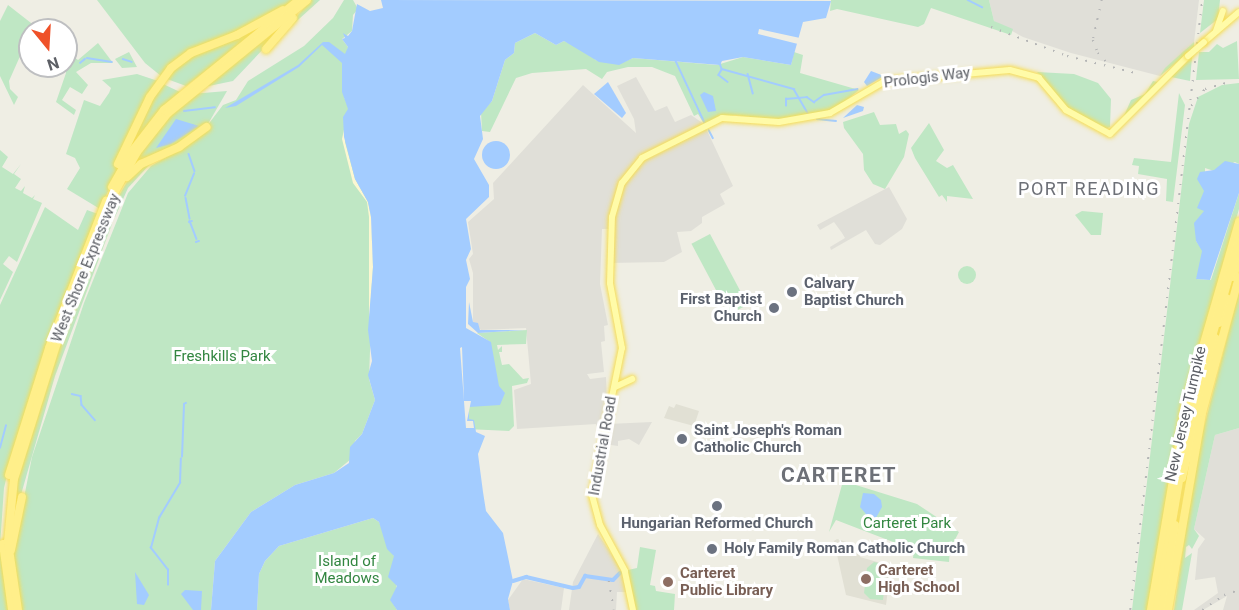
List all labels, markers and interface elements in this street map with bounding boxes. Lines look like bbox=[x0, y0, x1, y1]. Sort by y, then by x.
north arrow bbox=[18, 18, 78, 78]
text: N bbox=[45, 53, 61, 74]
street label: Prologis Way bbox=[883, 64, 971, 92]
district label: PORT READING bbox=[1018, 178, 1160, 200]
street label: West Shore Expressway bbox=[48, 191, 124, 345]
place label: Calvary Baptist Church bbox=[804, 274, 904, 309]
marker: Calvary Baptist Church bbox=[785, 285, 799, 299]
place label: First Baptist Church bbox=[680, 290, 762, 325]
marker: First Baptist Church bbox=[767, 301, 781, 315]
street label: New Jersey Turnpike bbox=[1162, 344, 1210, 484]
park label: Freshkills Park bbox=[173, 348, 271, 366]
street label: Industrial Road bbox=[585, 395, 621, 497]
place label: Saint Joseph's Roman Catholic Church bbox=[694, 421, 842, 456]
marker: Saint Joseph's Roman Catholic Church bbox=[675, 432, 689, 446]
district label: CARTERET bbox=[781, 462, 897, 488]
marker: Hungarian Reformed Church bbox=[710, 499, 724, 513]
place label: Hungarian Reformed Church bbox=[621, 515, 813, 533]
park label: Carteret Park bbox=[863, 515, 951, 533]
place label: Holy Family Roman Catholic Church bbox=[724, 540, 965, 558]
marker: Holy Family Roman Catholic Church bbox=[705, 542, 719, 556]
park label: Island of Meadows bbox=[314, 552, 380, 587]
place label: Carteret High School bbox=[878, 561, 960, 596]
place label: Carteret Public Library bbox=[680, 564, 773, 599]
marker: Carteret High School bbox=[859, 572, 873, 586]
marker: Carteret Public Library bbox=[661, 575, 675, 589]

